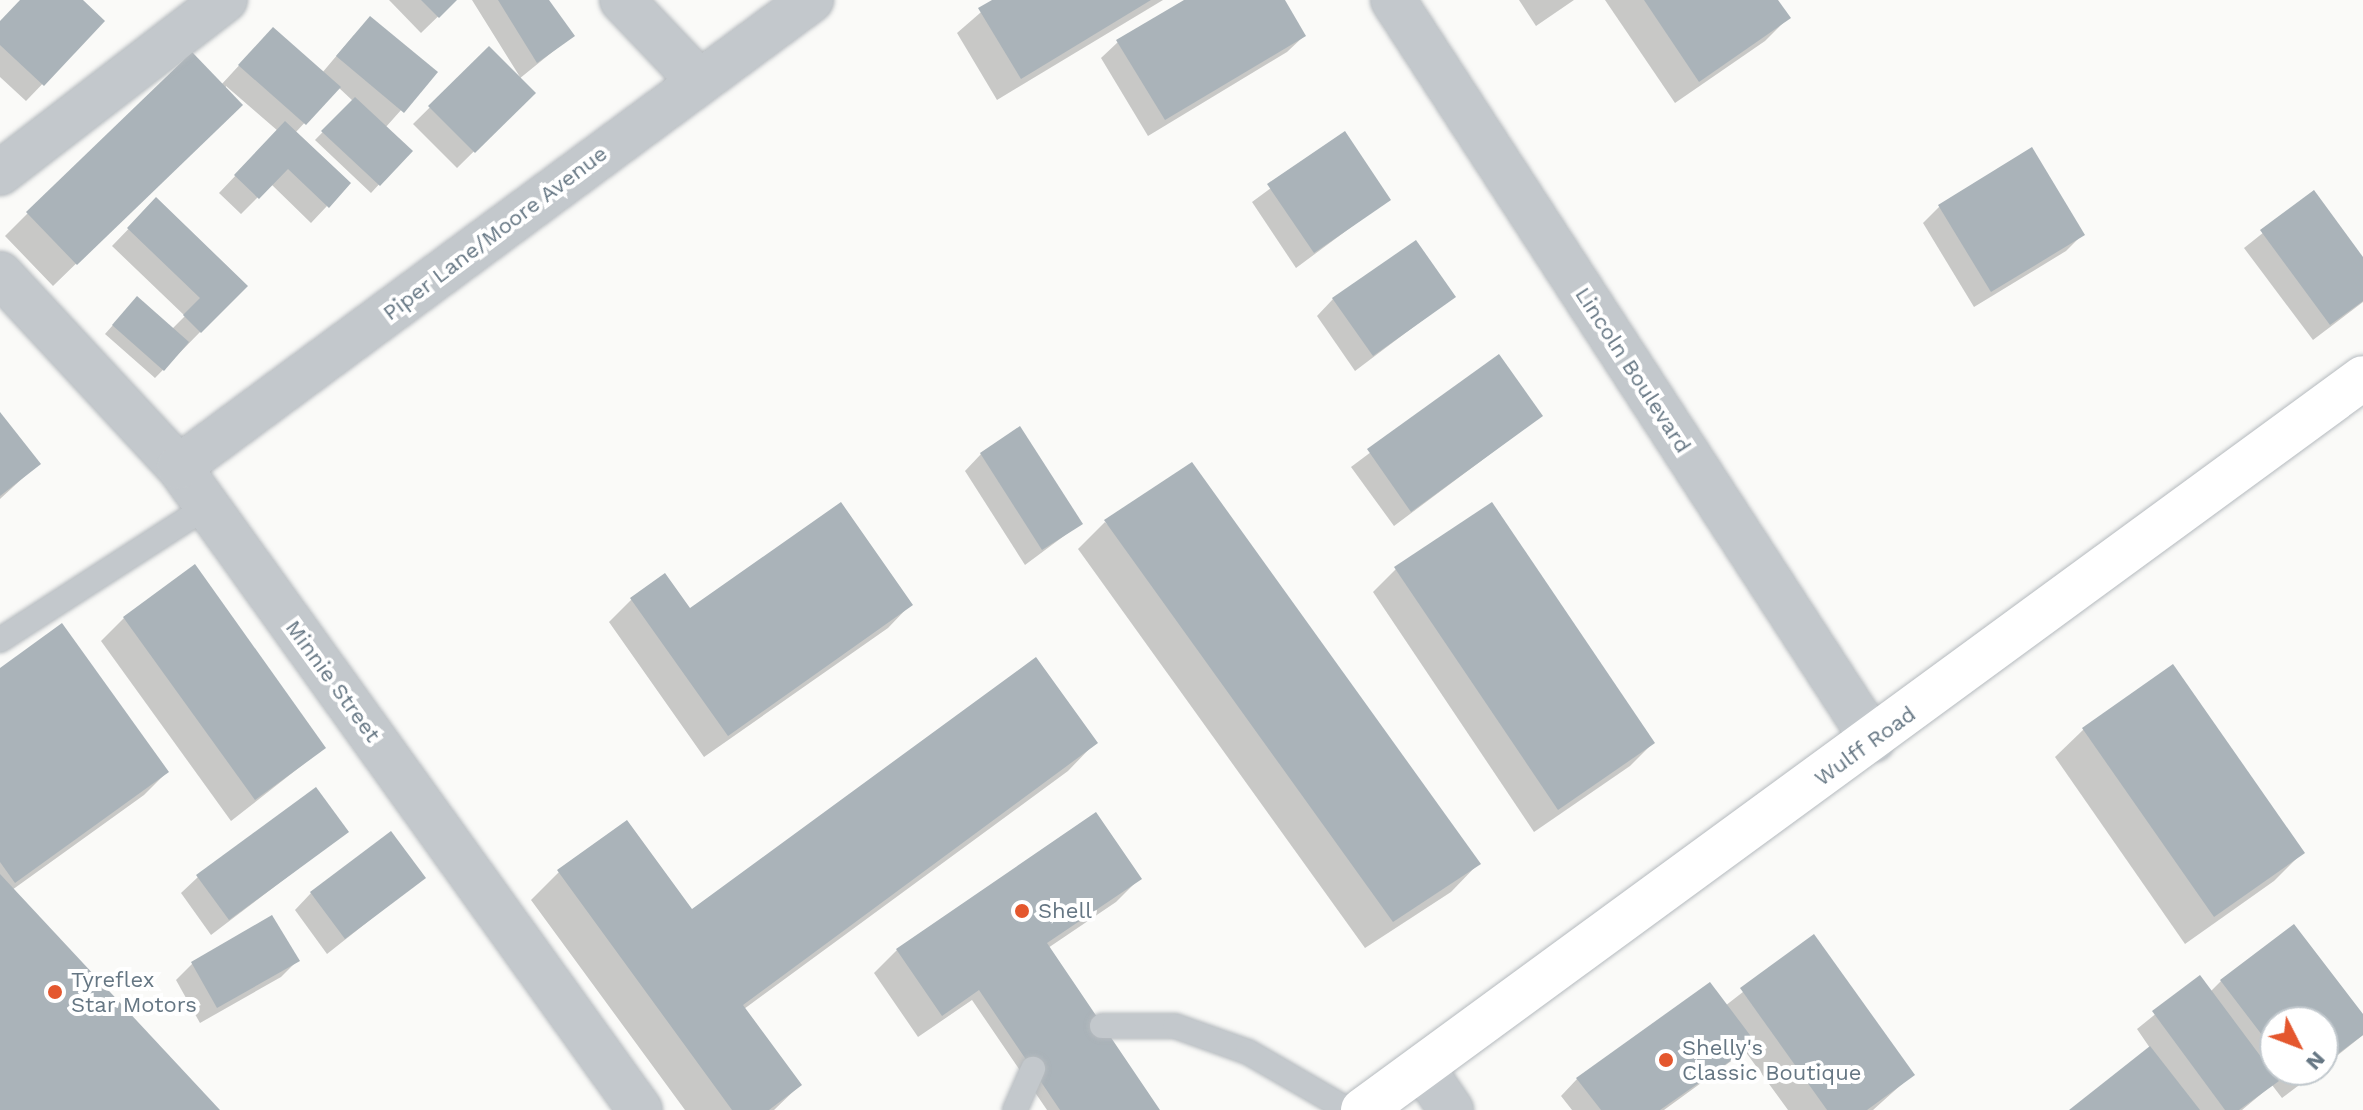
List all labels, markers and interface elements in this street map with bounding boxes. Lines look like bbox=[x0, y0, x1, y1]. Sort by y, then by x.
street label: Piper Lane/Moore Avenue bbox=[377, 140, 613, 326]
street label: Lincoln Boulevard bbox=[1570, 282, 1696, 458]
street label: Minnie Street bbox=[280, 615, 386, 747]
street label: Wulff Road bbox=[1809, 700, 1921, 792]
place label: Shell bbox=[1038, 898, 1092, 924]
marker: Shell bbox=[1013, 902, 1031, 920]
place label: Tyreflex Star Motors bbox=[71, 966, 197, 1018]
marker: Tyreflex Star Motors bbox=[46, 983, 64, 1001]
north arrow bbox=[2259, 1006, 2339, 1086]
place label: Shelly's Classic Boutique bbox=[1682, 1034, 1861, 1086]
text: N bbox=[2301, 1047, 2330, 1075]
marker: Shelly's Classic Boutique bbox=[1657, 1051, 1675, 1069]

